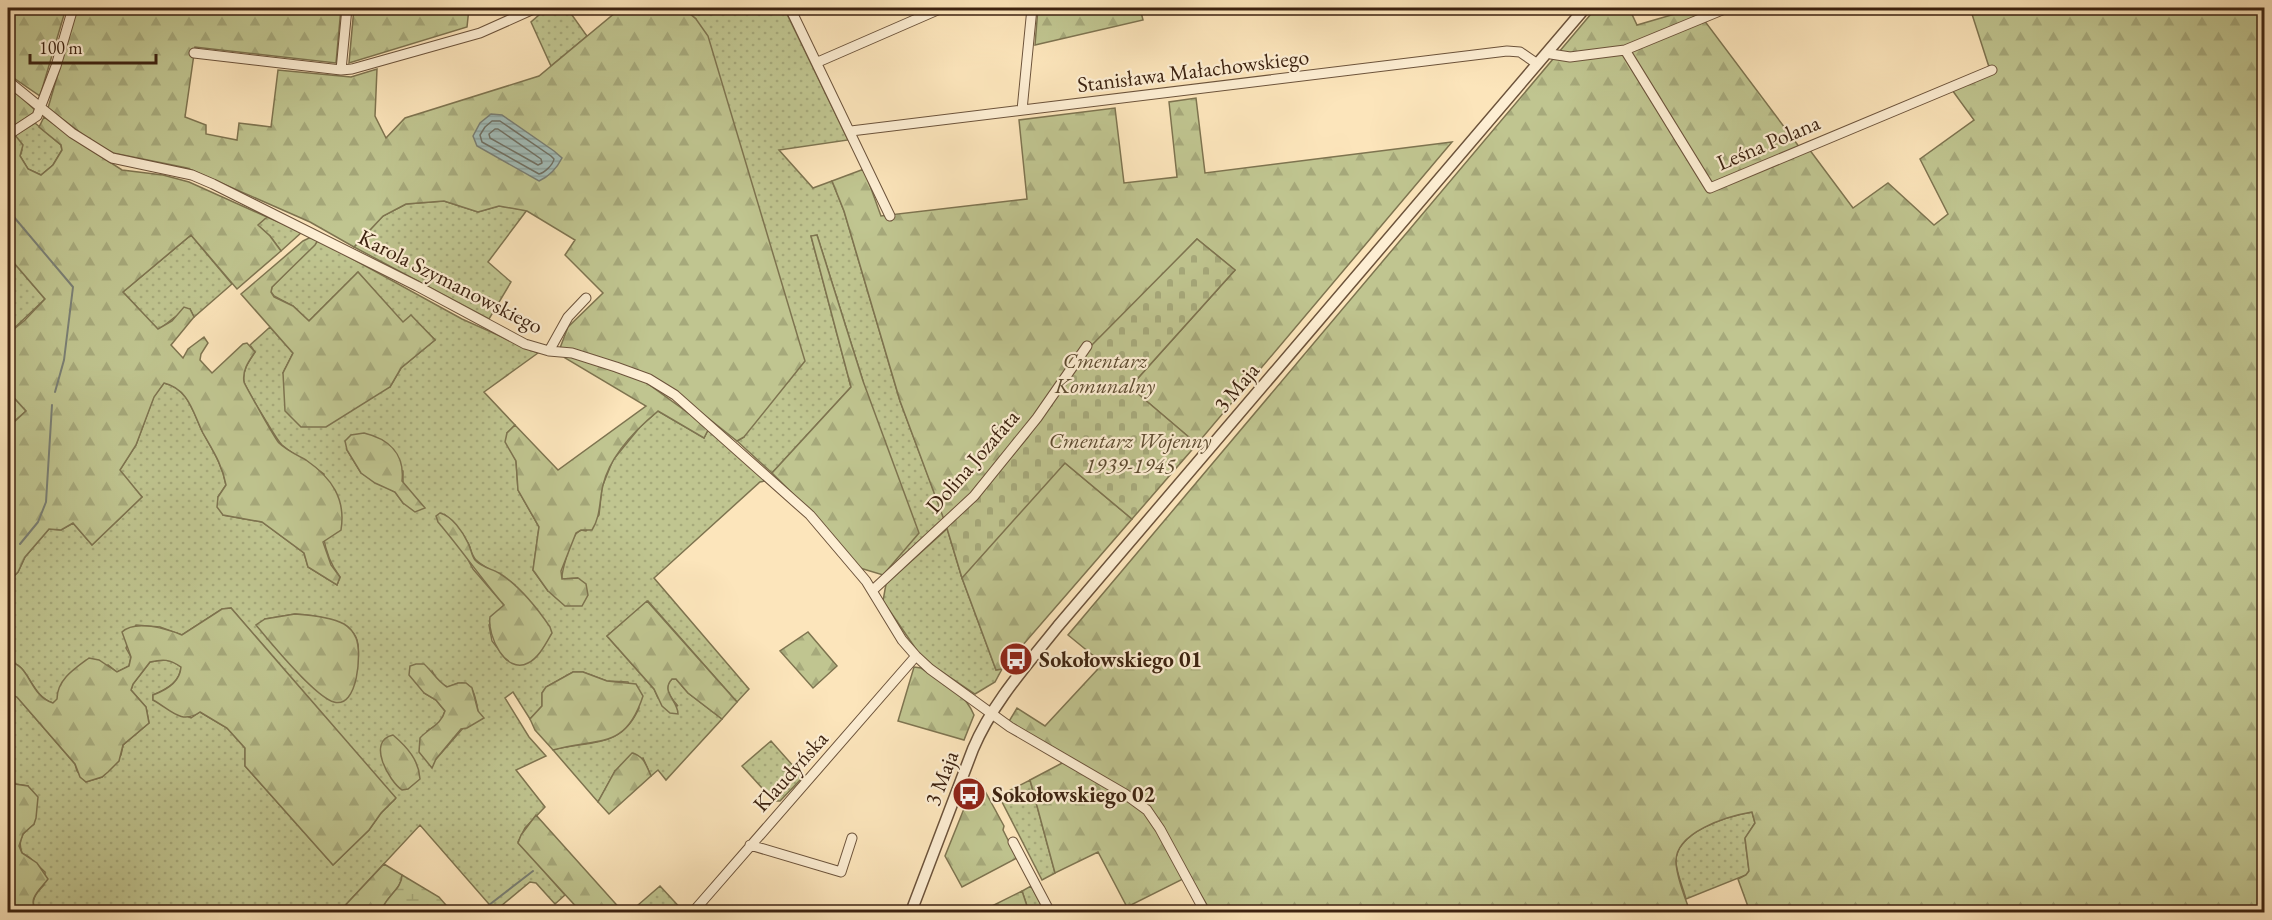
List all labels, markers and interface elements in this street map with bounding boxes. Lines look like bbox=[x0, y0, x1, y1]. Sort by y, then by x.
scale bar bbox=[30, 27, 156, 65]
text: 100 m bbox=[39, 36, 83, 59]
street label: Stanisława Małachowskiego bbox=[1076, 42, 1311, 99]
street label: Leśna Polana bbox=[1712, 108, 1824, 177]
street label: Karola Szymanowskiego bbox=[354, 222, 548, 341]
park label: Cmentarz Komunalny bbox=[1054, 346, 1155, 400]
street label: 3 Maja bbox=[1207, 356, 1266, 418]
street label: Dolina Jozafata bbox=[919, 403, 1026, 519]
park label: Cmentarz Wojenny 1939-1945 bbox=[1049, 426, 1211, 480]
bus stop icon: Sokołowskiego 01 bbox=[998, 641, 1034, 677]
place label: Sokołowskiego 01 bbox=[1039, 645, 1202, 674]
street label: Klaudyńska bbox=[746, 725, 834, 818]
street label: 3 Maja bbox=[918, 746, 965, 810]
bus stop icon: Sokołowskiego 02 bbox=[951, 776, 987, 812]
place label: Sokołowskiego 02 bbox=[992, 780, 1156, 809]

